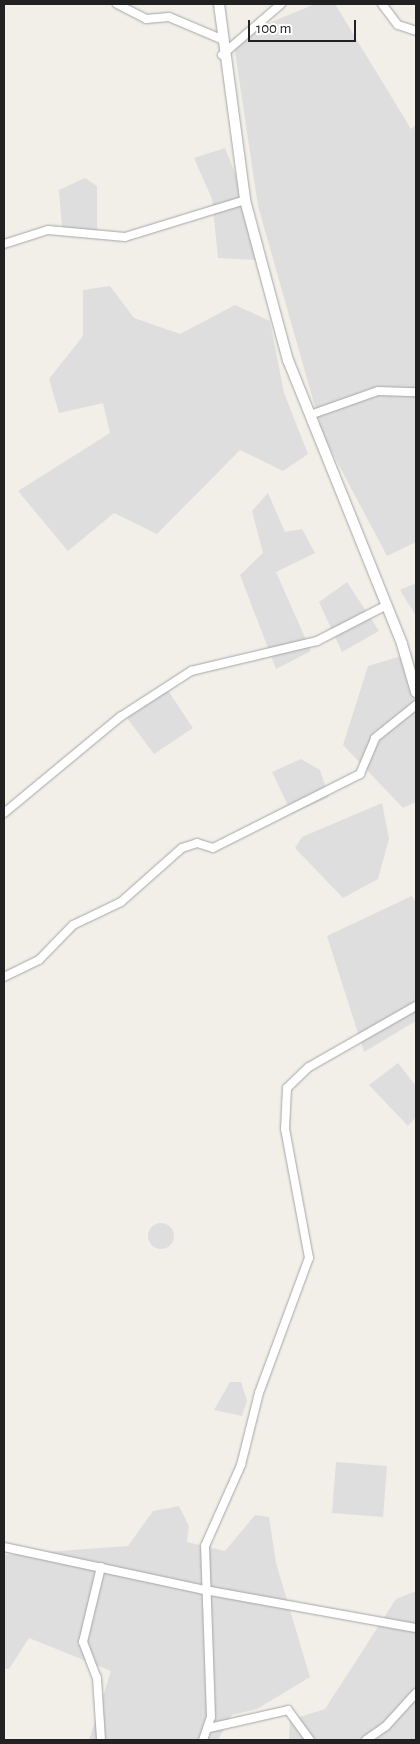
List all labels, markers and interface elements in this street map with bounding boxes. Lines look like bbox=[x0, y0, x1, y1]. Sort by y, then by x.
scale bar bbox=[250, 10, 358, 42]
text: 100 m bbox=[256, 21, 291, 36]

